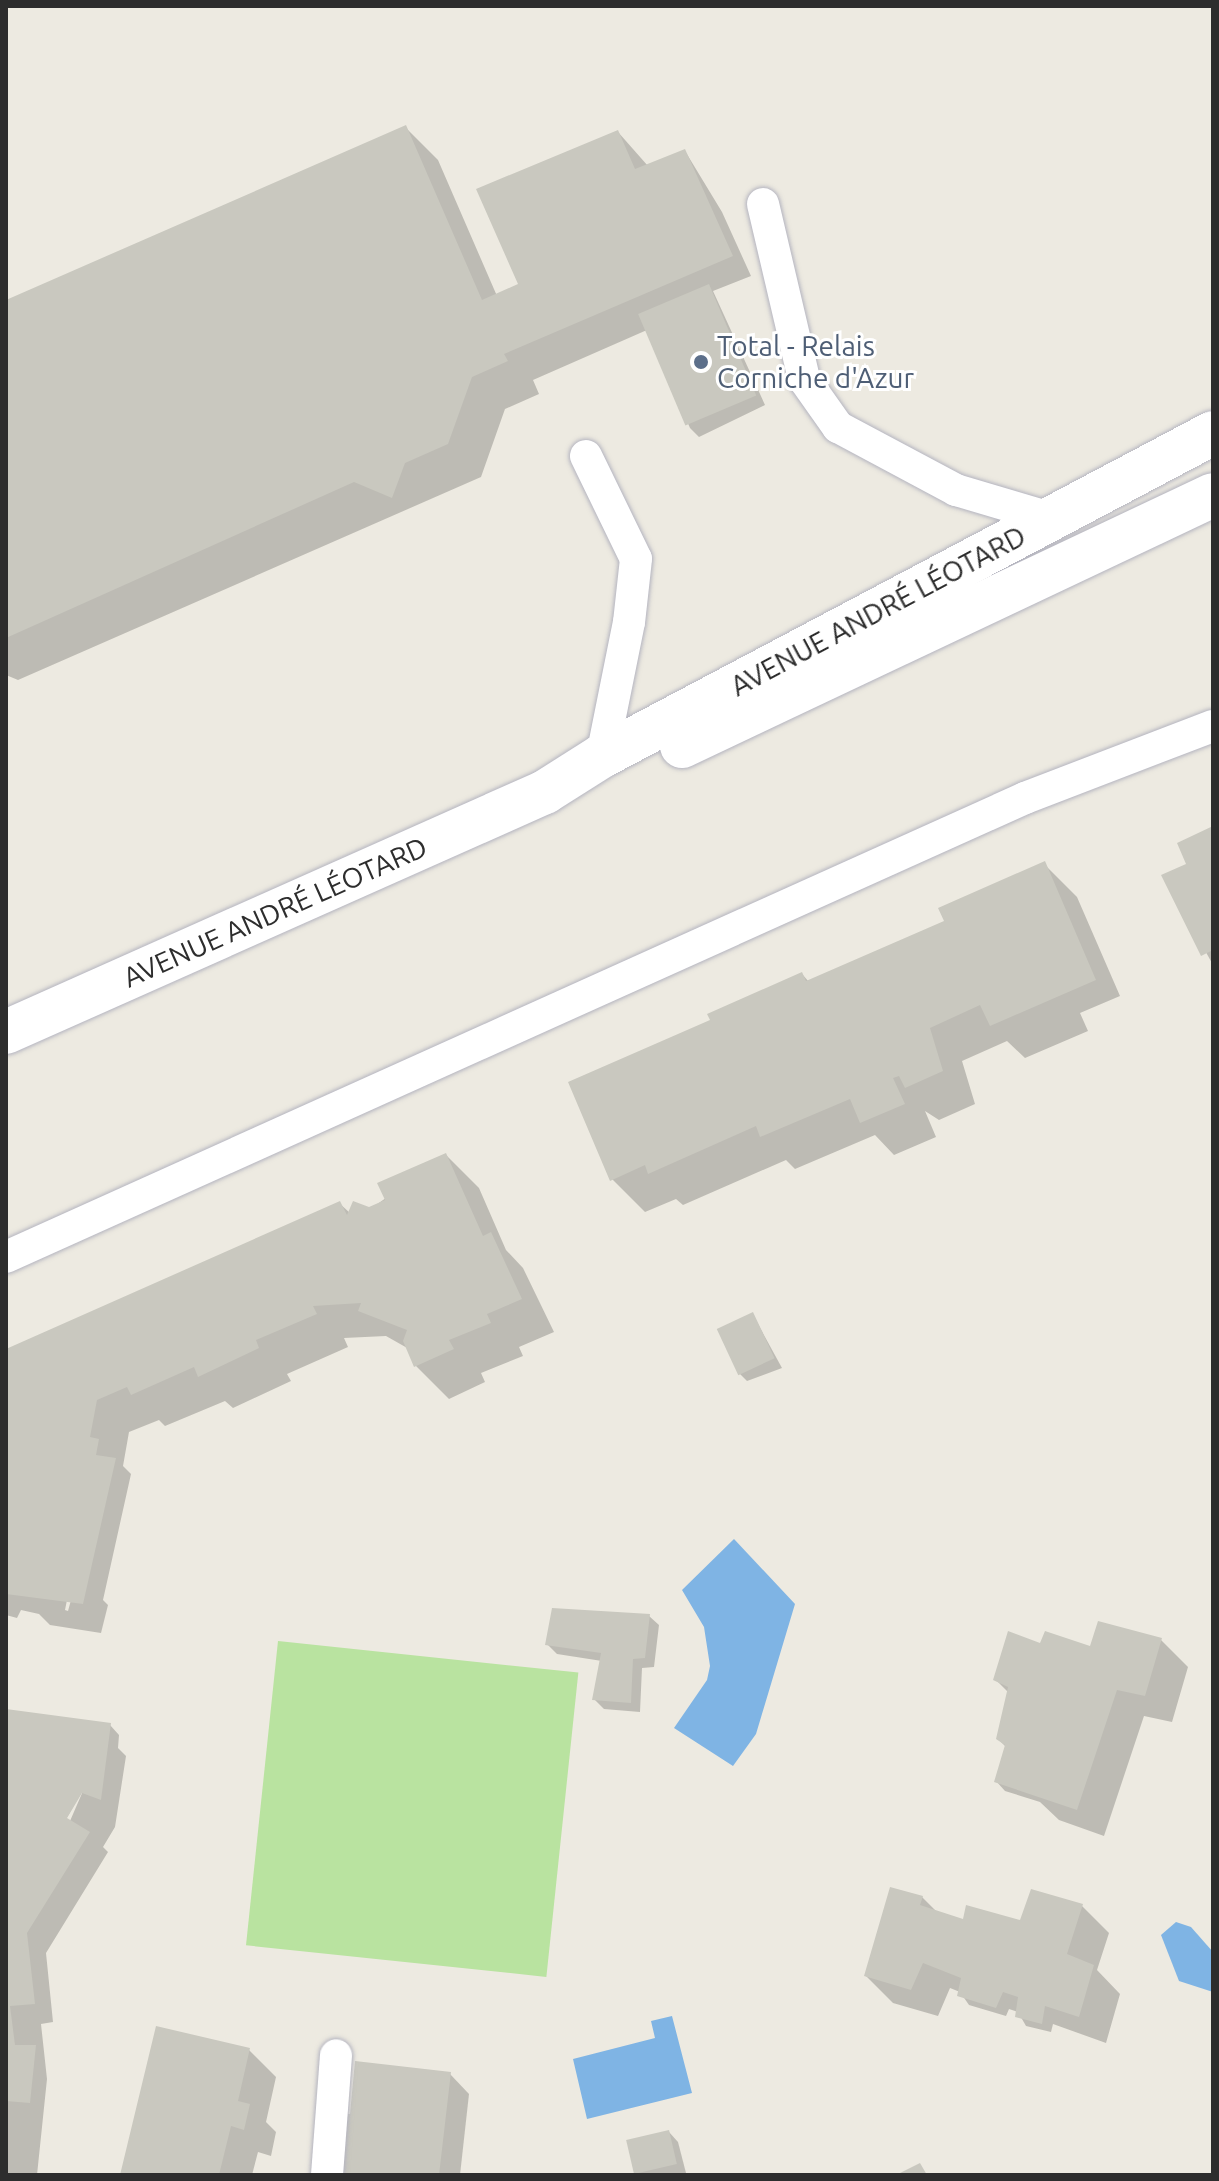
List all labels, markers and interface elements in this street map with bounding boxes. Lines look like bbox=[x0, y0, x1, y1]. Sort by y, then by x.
place label: Total - Relais Corniche d'Azur bbox=[717, 329, 914, 395]
marker: Total - Relais Corniche d'Azur bbox=[692, 353, 710, 371]
street label: AVENUE ANDRÉ LÉOTARD bbox=[725, 519, 1031, 703]
street label: AVENUE ANDRÉ LÉOTARD bbox=[118, 830, 432, 994]

